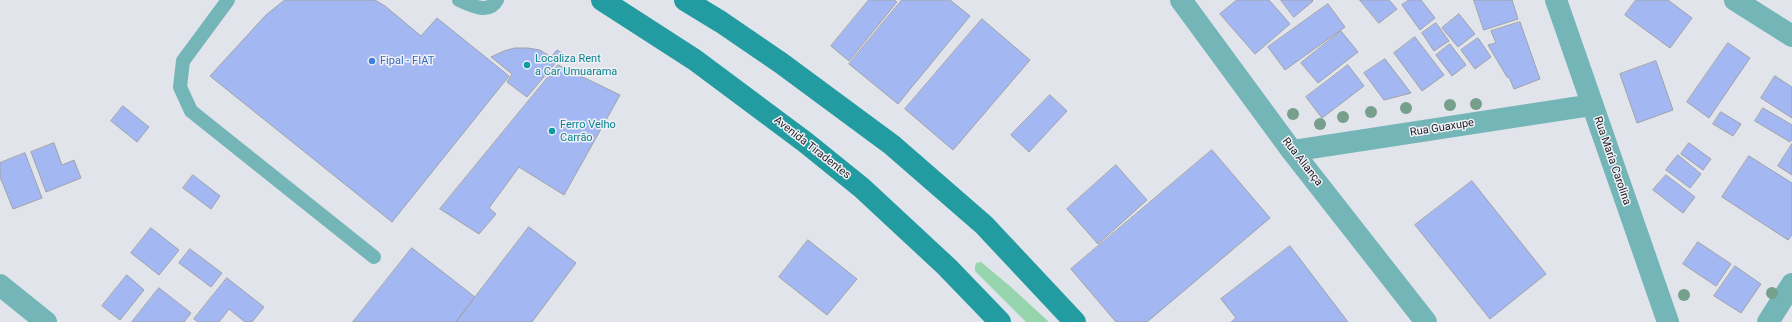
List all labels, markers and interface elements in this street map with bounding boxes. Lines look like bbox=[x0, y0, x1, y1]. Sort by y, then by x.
place label: Localiza Rent a Car Umuarama bbox=[535, 52, 617, 78]
place label: Fipal - FIAT bbox=[380, 54, 434, 68]
marker: Fipal - FIAT bbox=[367, 56, 377, 66]
marker: Localiza Rent a Car Umuarama bbox=[522, 60, 532, 70]
street label: Avenida Tiradentes bbox=[771, 114, 853, 182]
street label: Rua Maria Carolina bbox=[1591, 115, 1633, 207]
street label: Rua Guaxupe bbox=[1409, 116, 1475, 140]
place label: Ferro Velho Carrão bbox=[560, 118, 616, 144]
marker: Ferro Velho Carrão bbox=[547, 126, 557, 136]
street label: Rua Aliança bbox=[1279, 135, 1325, 189]

